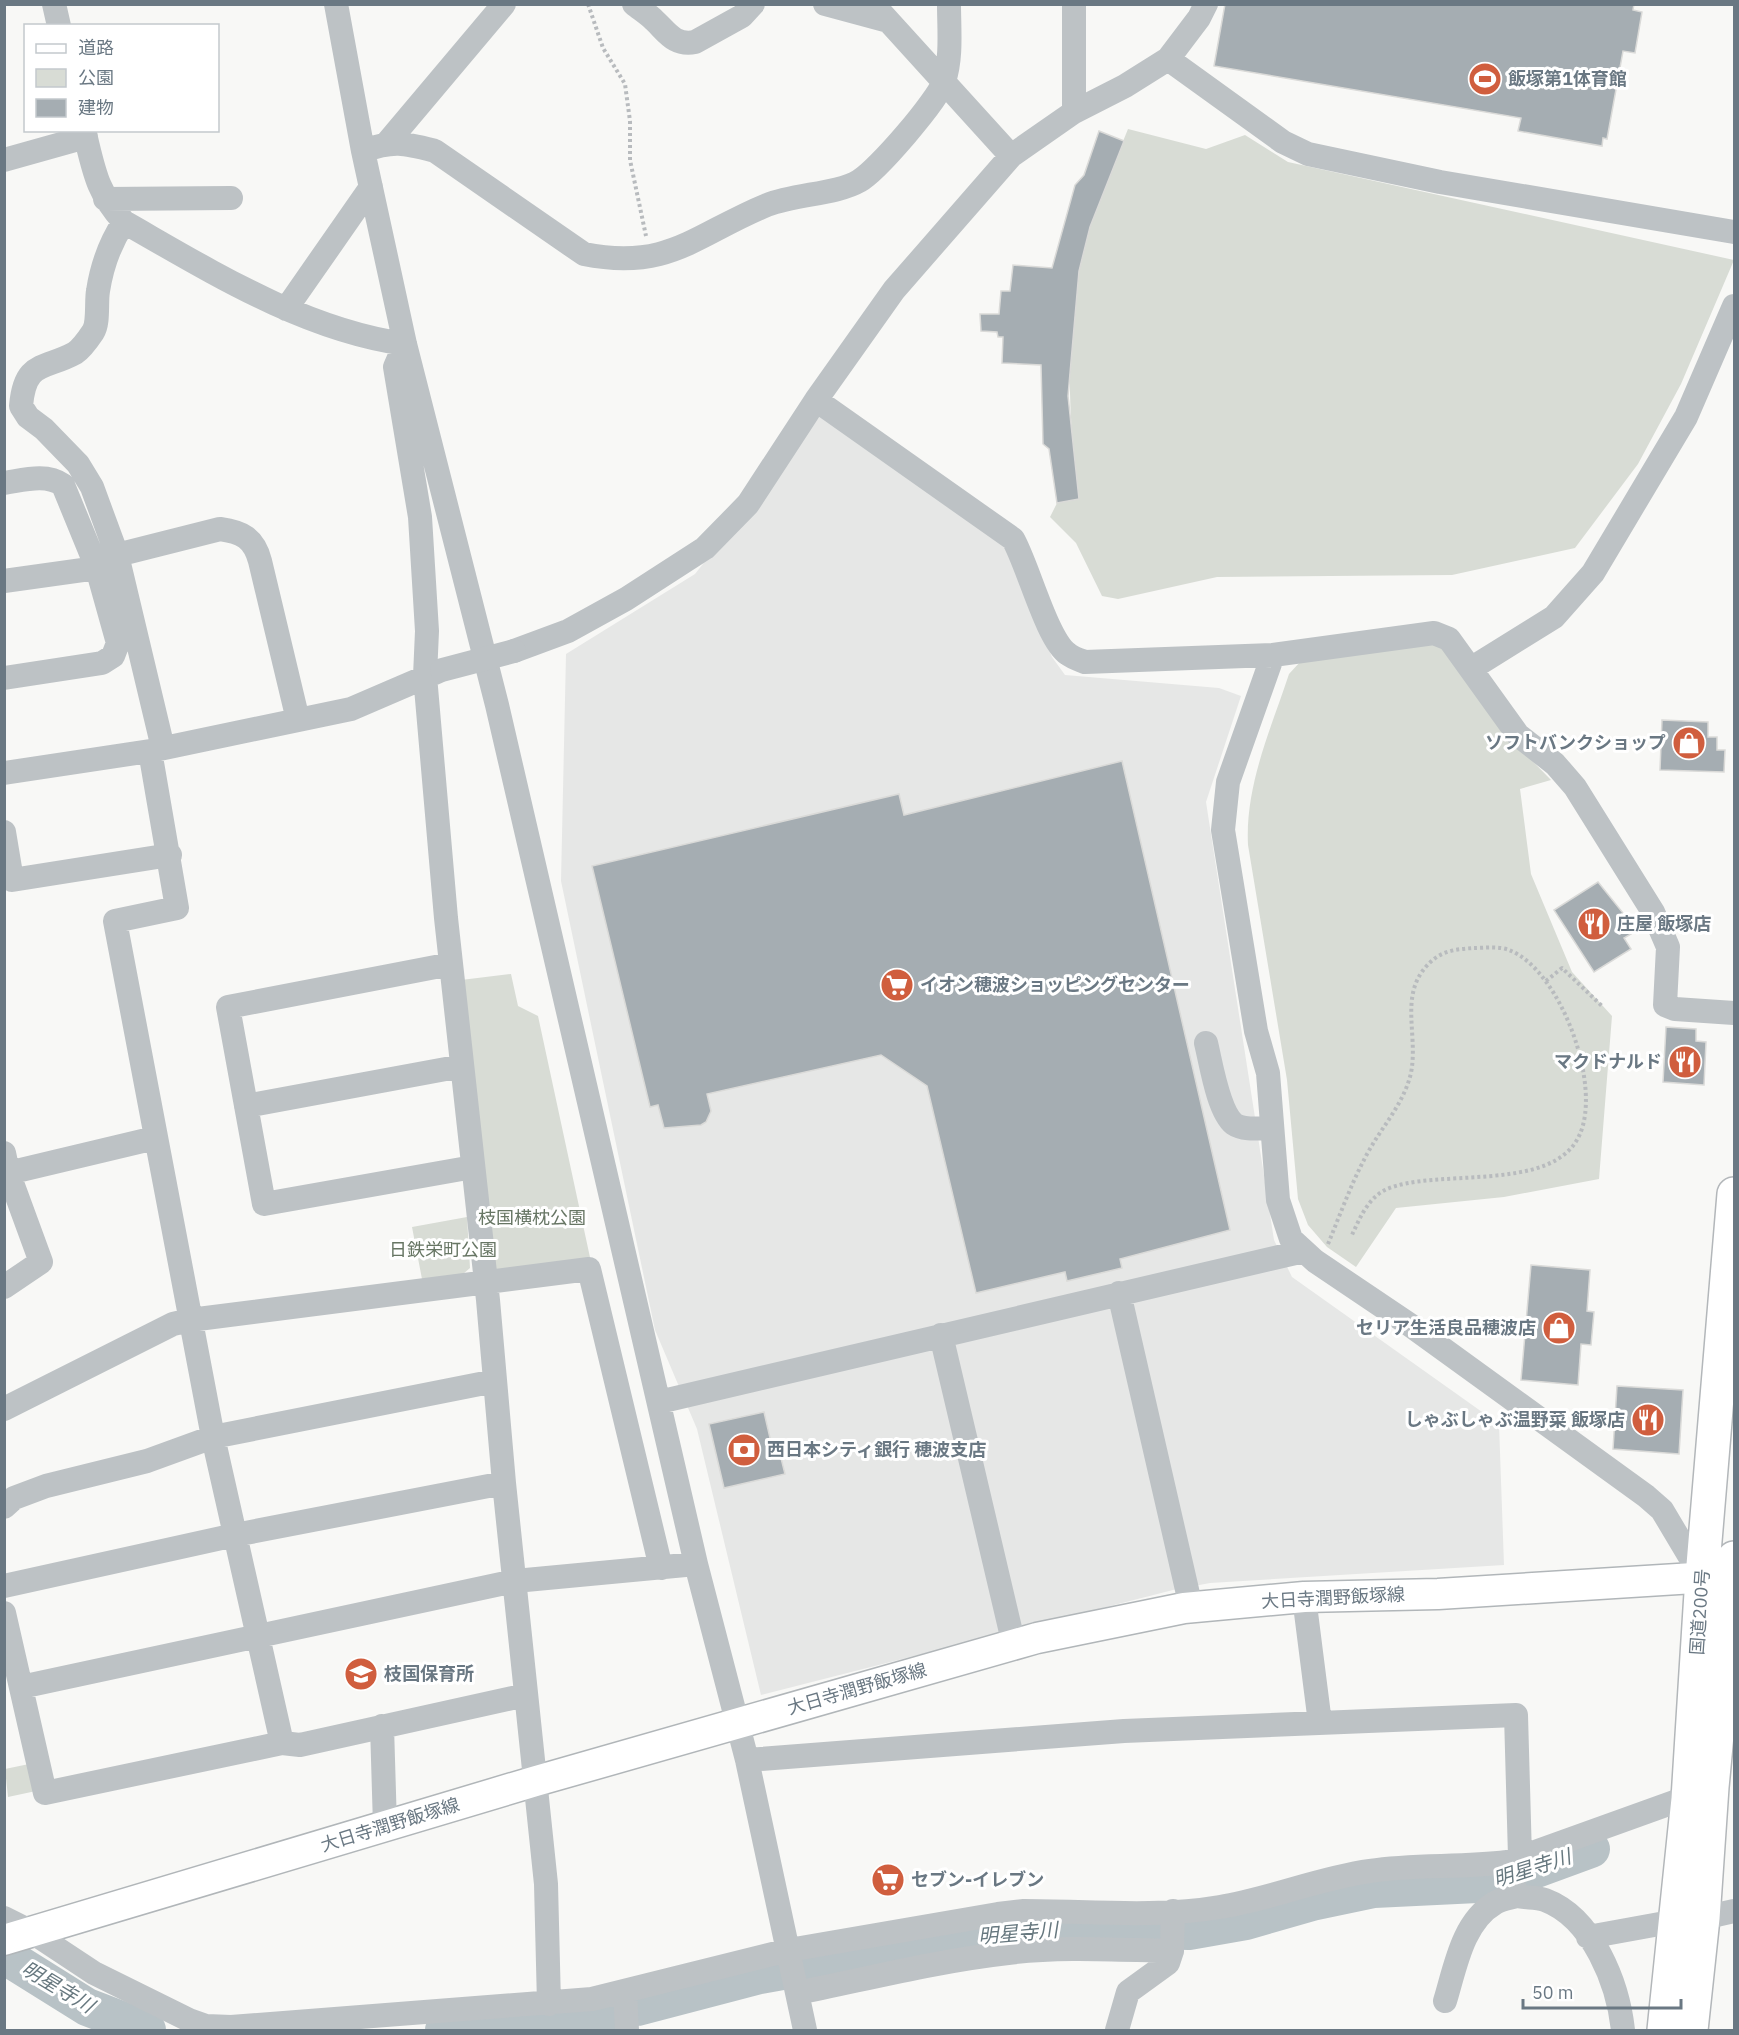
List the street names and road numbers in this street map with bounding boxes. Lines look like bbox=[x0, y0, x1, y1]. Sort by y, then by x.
street label: 国道200号 bbox=[1685, 1568, 1714, 1656]
street label: 大日寺潤野飯塚線 bbox=[1260, 1582, 1405, 1613]
street label: 大日寺潤野飯塚線 bbox=[784, 1658, 929, 1719]
street label: 大日寺潤野飯塚線 bbox=[318, 1792, 462, 1857]

